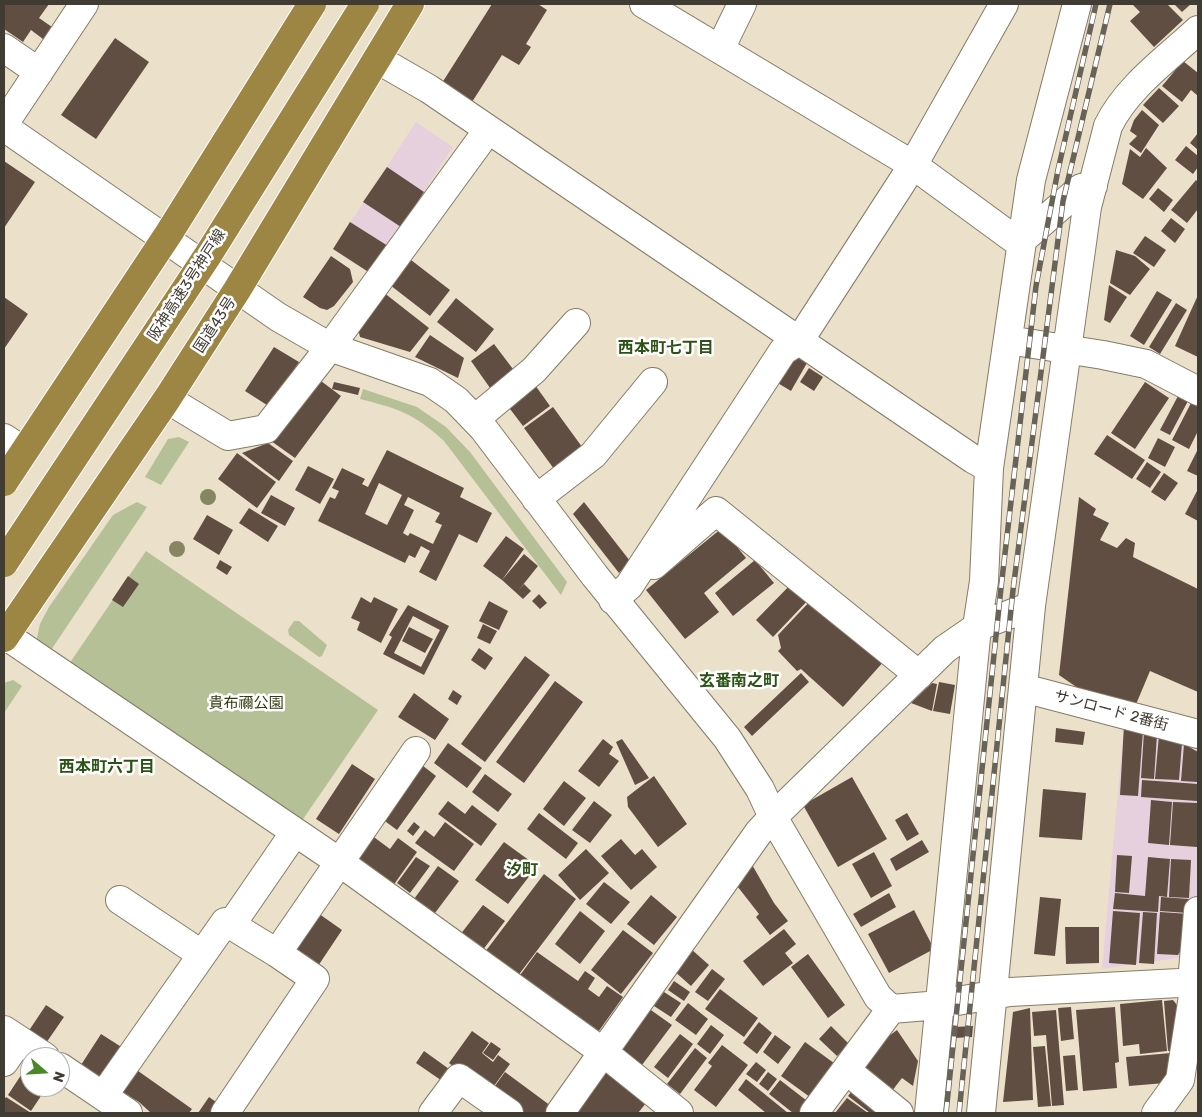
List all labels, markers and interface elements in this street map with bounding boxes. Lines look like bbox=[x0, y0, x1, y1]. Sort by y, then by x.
street label: 阪神高速3号神戸線 bbox=[144, 226, 230, 344]
street label: 国道43号 bbox=[190, 294, 240, 356]
district label: 西本町七丁目 bbox=[618, 338, 714, 358]
district label: 玄番南之町 bbox=[699, 671, 779, 691]
street label: サンロード 2番街 bbox=[1052, 687, 1170, 735]
park label: 貴布禰公園 bbox=[209, 695, 283, 713]
district label: 西本町六丁目 bbox=[59, 757, 155, 777]
district label: 汐町 bbox=[506, 860, 538, 880]
north arrow bbox=[20, 1047, 70, 1097]
text: N bbox=[49, 1069, 68, 1084]

